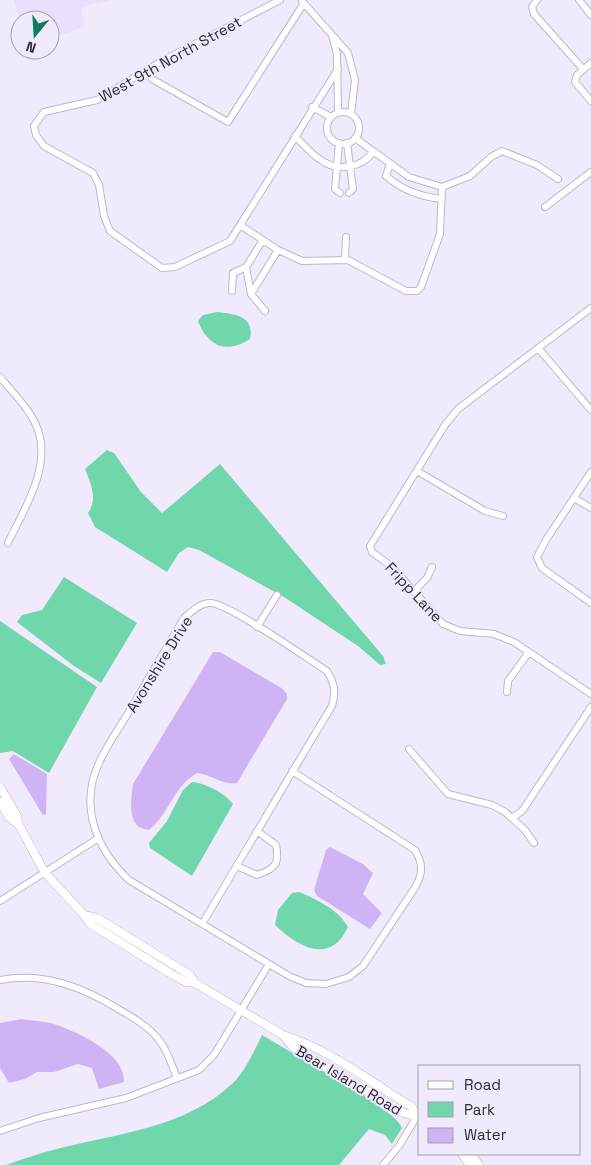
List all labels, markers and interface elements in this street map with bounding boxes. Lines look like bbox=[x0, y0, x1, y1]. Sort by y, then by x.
north arrow bbox=[10, 10, 60, 60]
street label: West 9th North Street bbox=[95, 12, 245, 106]
text: N bbox=[24, 37, 38, 57]
street label: Fripp Lane bbox=[381, 558, 447, 626]
street label: Avonshire Drive bbox=[122, 612, 196, 716]
street label: Bear Island Road bbox=[293, 1041, 405, 1119]
legend bbox=[418, 1065, 581, 1155]
text: Road bbox=[464, 1075, 501, 1094]
text: Park bbox=[464, 1100, 495, 1119]
text: Water bbox=[464, 1125, 507, 1144]

